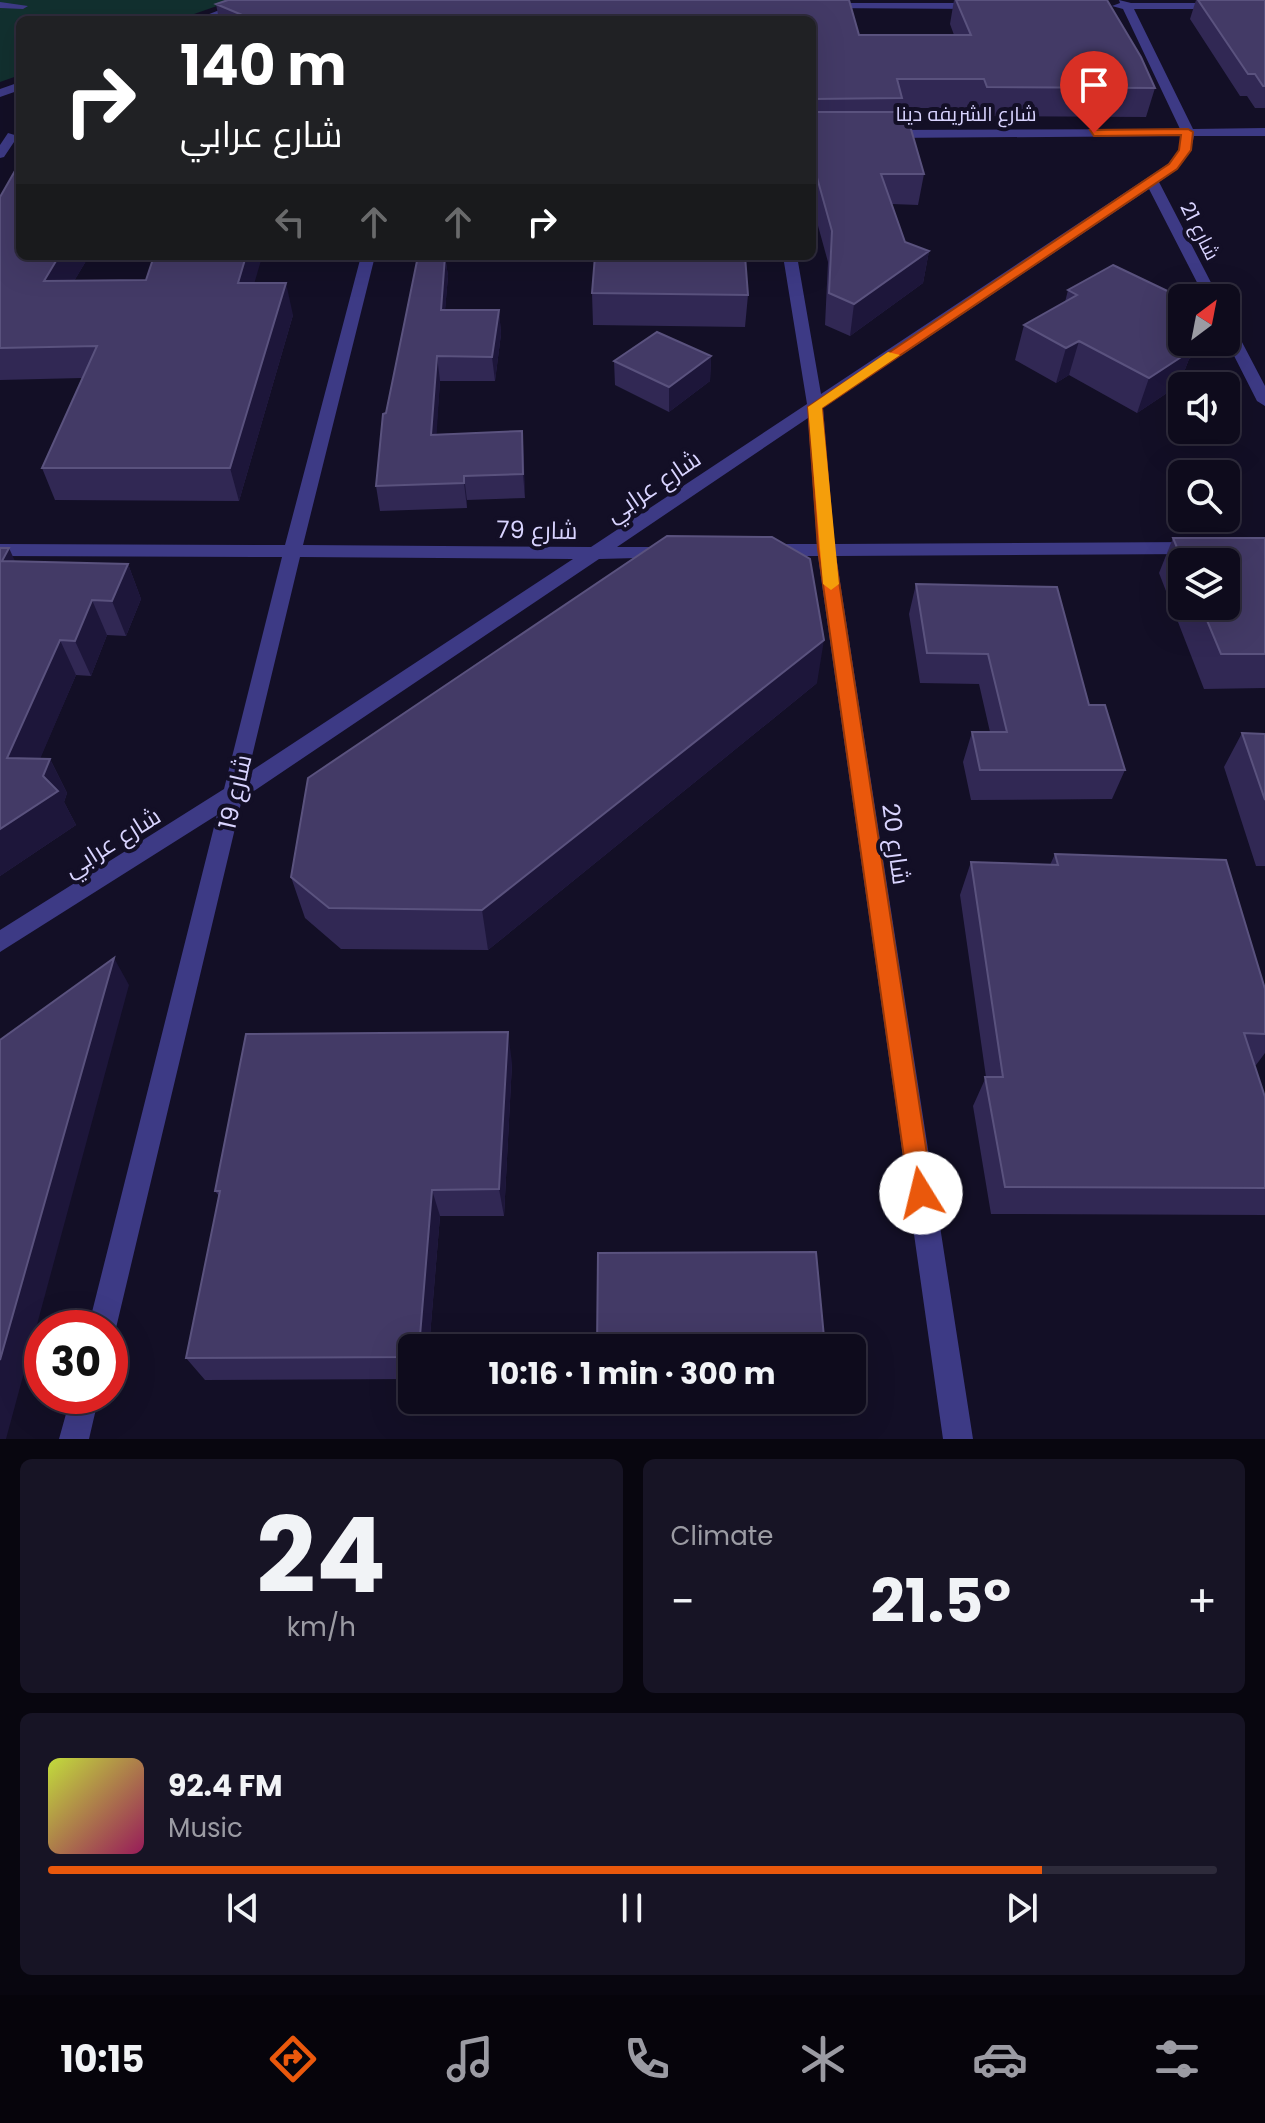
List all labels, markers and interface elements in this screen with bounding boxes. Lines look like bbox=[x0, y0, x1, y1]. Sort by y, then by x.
text: 140 m bbox=[180, 26, 347, 105]
icon: right bbox=[48, 48, 152, 152]
pin bbox=[1060, 51, 1128, 133]
icon: arrive bbox=[1072, 63, 1116, 107]
street label: شارع الشريفه دينا bbox=[895, 100, 1037, 128]
text: شارع عرابي bbox=[180, 109, 343, 160]
street label: شارع 21 bbox=[1173, 197, 1227, 265]
icon: left bbox=[268, 200, 312, 244]
icon: ahead bbox=[352, 200, 396, 244]
icon: ahead bbox=[436, 200, 480, 244]
icon: right bbox=[520, 200, 564, 244]
north arrow bbox=[1168, 284, 1240, 356]
map controls bbox=[1168, 284, 1240, 620]
button: sound bbox=[1168, 372, 1240, 444]
street label: شارع عرابي bbox=[599, 442, 709, 532]
button: search bbox=[1168, 460, 1240, 532]
street label: شارع 79 bbox=[496, 513, 578, 547]
button: layers bbox=[1168, 548, 1240, 620]
street label: شارع 19 bbox=[210, 751, 260, 833]
street label: شارع عرابي bbox=[57, 799, 168, 887]
street label: شارع 20 bbox=[874, 801, 918, 887]
position arrow bbox=[879, 1151, 963, 1235]
speed limit sign: 30 bbox=[24, 1310, 128, 1414]
text: 10:16 · 1 min · 300 m bbox=[488, 1352, 776, 1395]
text: 24 bbox=[256, 1483, 386, 1628]
text: Climate bbox=[671, 1518, 773, 1554]
text: 21.5° bbox=[871, 1559, 1011, 1643]
text: − bbox=[671, 1571, 695, 1632]
text: + bbox=[1187, 1571, 1217, 1632]
text: km/h bbox=[287, 1609, 356, 1645]
text: 92.4 FM bbox=[168, 1764, 283, 1807]
text: Music bbox=[168, 1810, 243, 1846]
icon: previous bbox=[221, 1886, 265, 1930]
icon: pause bbox=[610, 1886, 654, 1930]
icon: next bbox=[1000, 1886, 1044, 1930]
icon: directions bbox=[265, 2031, 321, 2087]
icon: music bbox=[442, 2031, 498, 2087]
icon: phone bbox=[619, 2031, 675, 2087]
icon: climate bbox=[795, 2031, 851, 2087]
icon: car bbox=[972, 2031, 1028, 2087]
icon: filters bbox=[1149, 2031, 1205, 2087]
text: 10:15 bbox=[60, 2034, 145, 2085]

